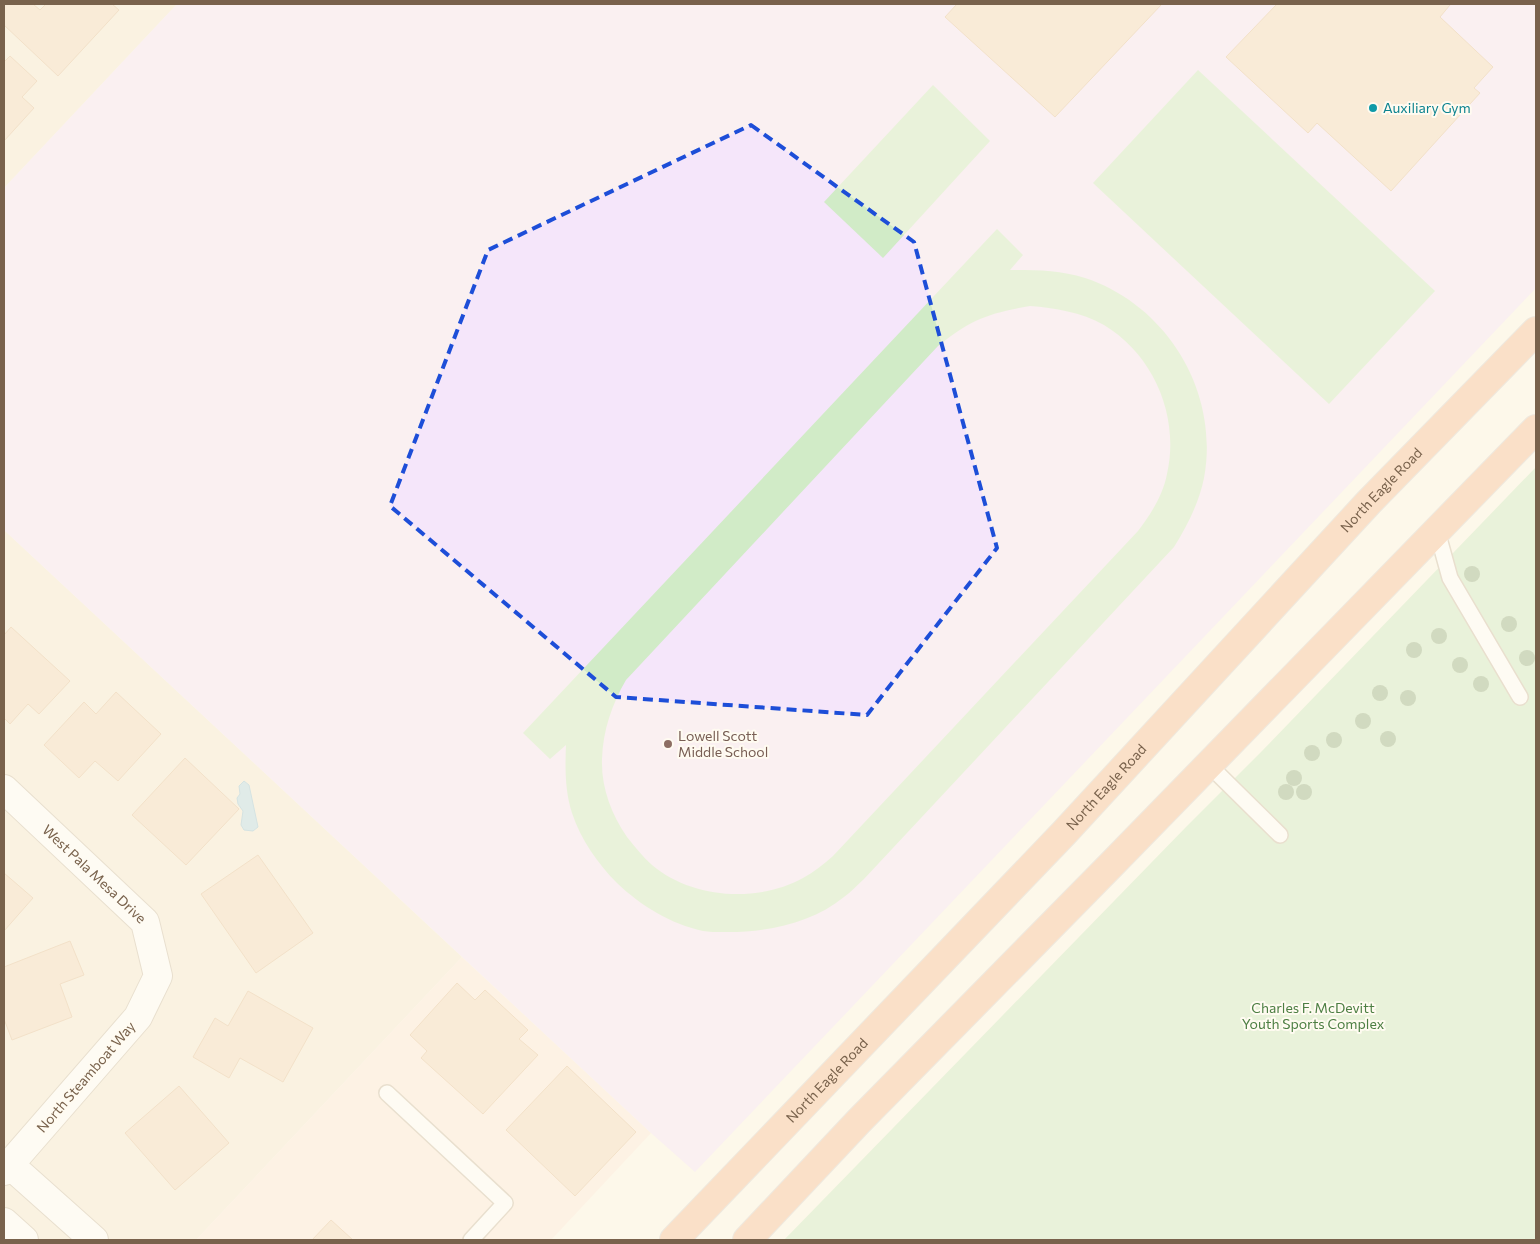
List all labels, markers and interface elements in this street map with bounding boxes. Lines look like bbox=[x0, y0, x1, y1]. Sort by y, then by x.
place label: Auxiliary Gym bbox=[1383, 99, 1471, 116]
marker: Auxiliary Gym bbox=[1367, 102, 1379, 114]
street label: North Eagle Road bbox=[1337, 444, 1425, 535]
place label: Lowell Scott Middle School bbox=[678, 727, 768, 760]
marker: Lowell Scott Middle School bbox=[662, 738, 674, 750]
street label: North Eagle Road bbox=[1062, 740, 1150, 833]
street label: West Pala Mesa Drive bbox=[39, 821, 150, 927]
park label: Charles F. McDevitt Youth Sports Complex bbox=[1242, 999, 1385, 1032]
street label: North Steamboat Way bbox=[33, 1018, 139, 1136]
street label: North Eagle Road bbox=[782, 1034, 871, 1126]

